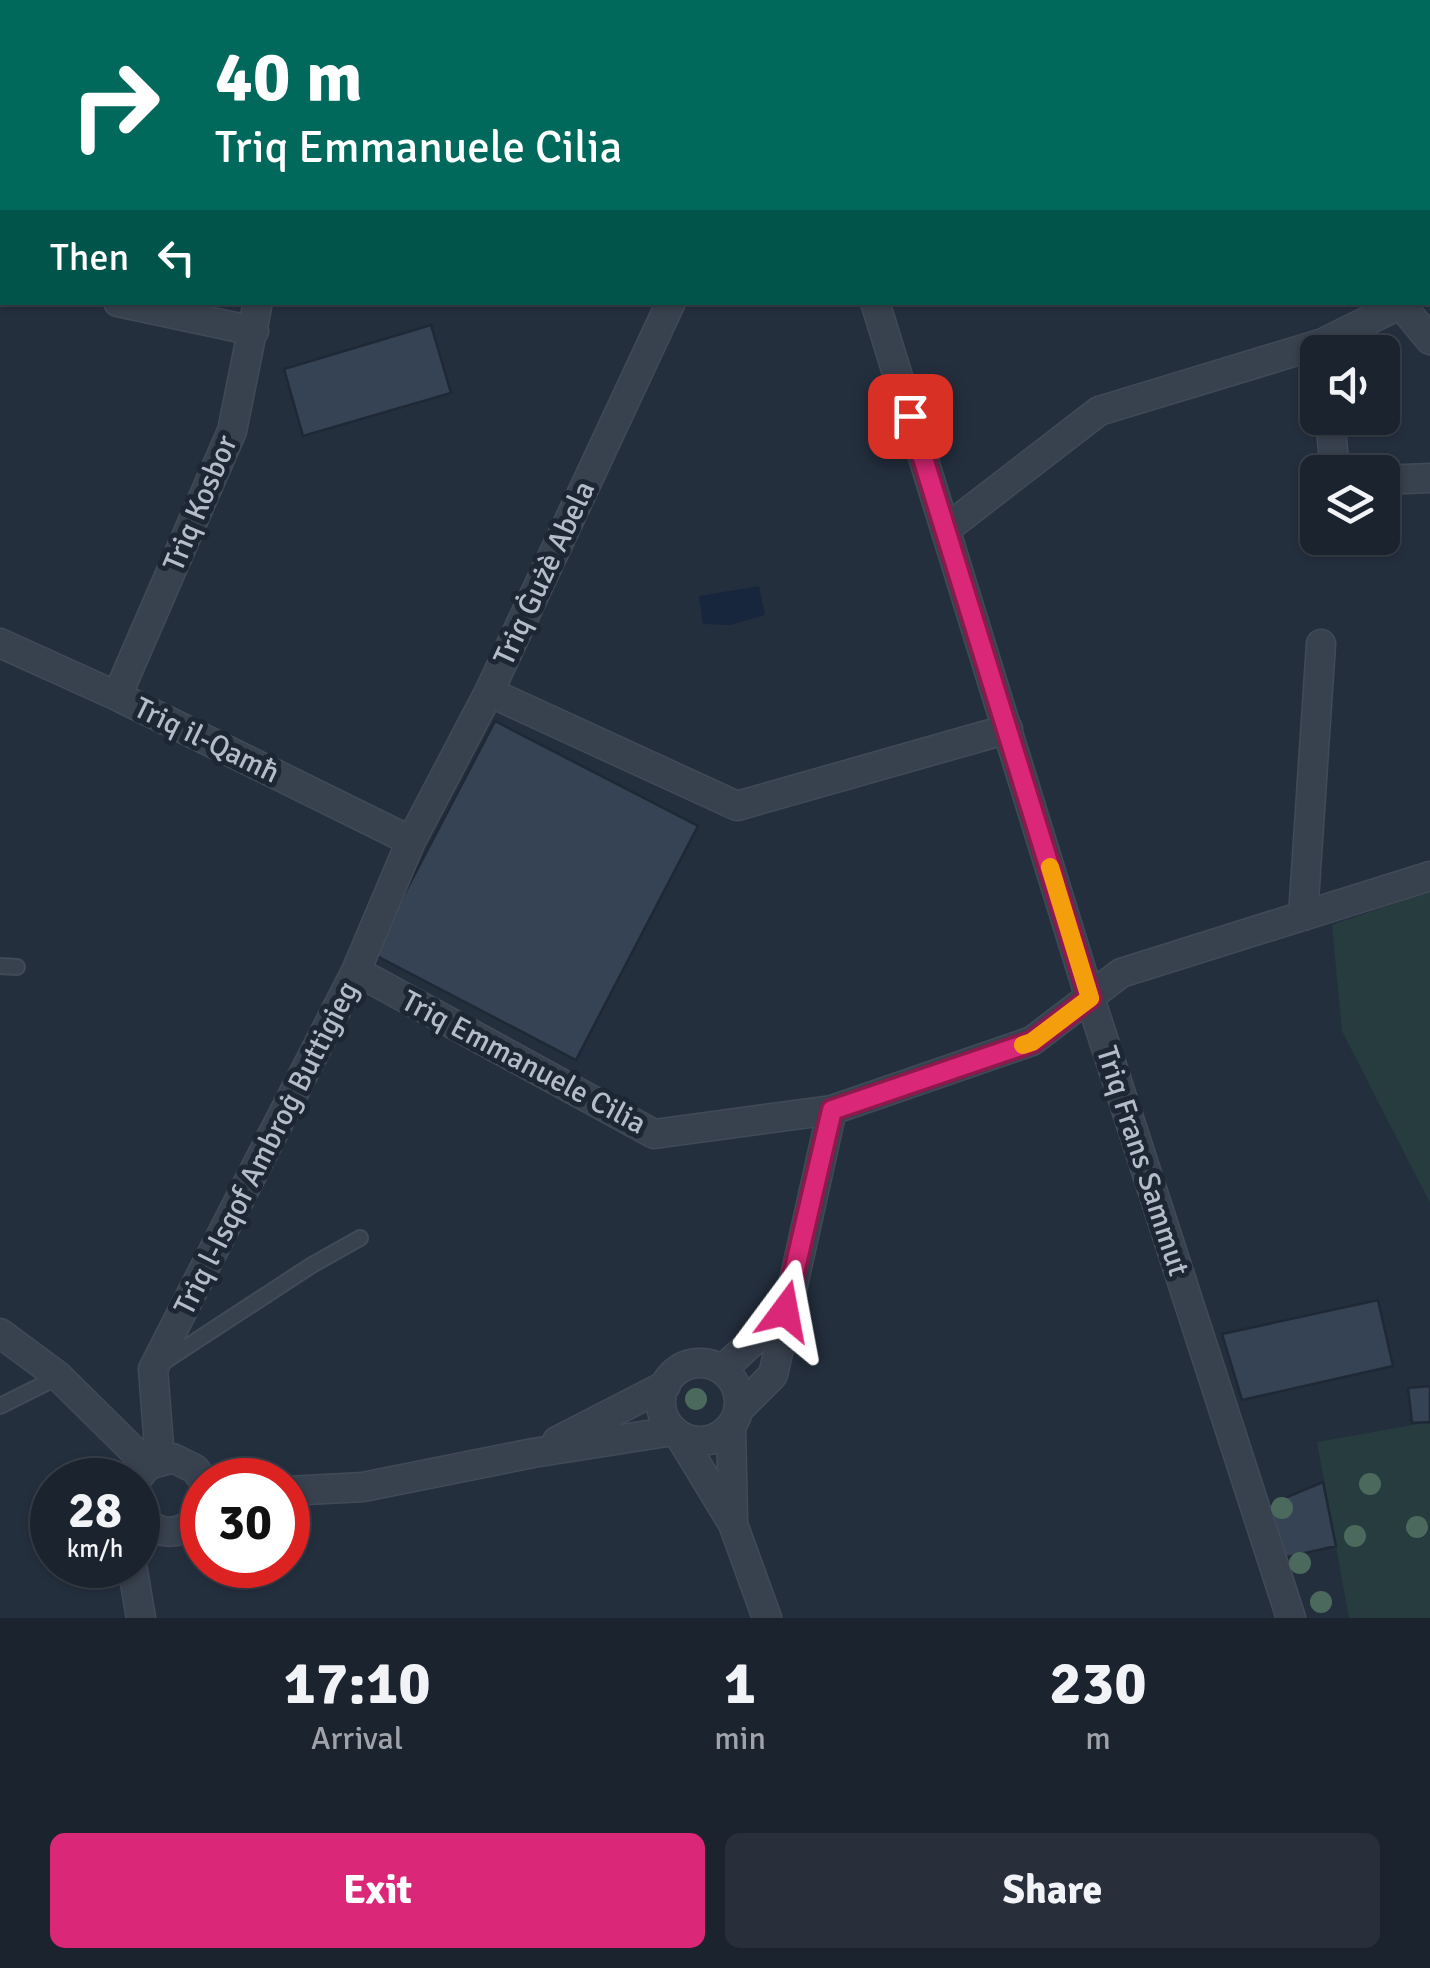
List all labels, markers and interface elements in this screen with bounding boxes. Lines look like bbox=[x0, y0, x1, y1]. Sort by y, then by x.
text: 40 m bbox=[215, 34, 363, 120]
icon: right bbox=[50, 40, 180, 170]
text: Triq Emmanuele Cilia bbox=[215, 120, 622, 175]
icon: left bbox=[149, 230, 204, 285]
text: Then bbox=[50, 234, 129, 281]
map controls bbox=[1300, 335, 1400, 555]
button: sound bbox=[1300, 335, 1400, 435]
pin bbox=[868, 374, 953, 459]
icon: arrive bbox=[883, 389, 938, 444]
street label: Triq Kosbor bbox=[155, 430, 246, 577]
button: layers bbox=[1300, 455, 1400, 555]
street label: Triq Ġużè Abela bbox=[486, 475, 603, 671]
street label: Triq il-Qamħ bbox=[128, 689, 286, 792]
street label: Triq l-Isqof Ambroġ Buttigieg bbox=[166, 975, 367, 1321]
street label: Triq Emmanuele Cilia bbox=[395, 982, 652, 1143]
street label: Triq Frans Sammut bbox=[1088, 1042, 1197, 1281]
position arrow bbox=[733, 1259, 837, 1363]
speed limit sign: 30 bbox=[180, 1458, 310, 1588]
text: 28 bbox=[68, 1480, 122, 1542]
text: km/h bbox=[67, 1533, 123, 1564]
text: 17:10 bbox=[283, 1647, 431, 1721]
text: 1 bbox=[724, 1647, 756, 1721]
text: 230 bbox=[1049, 1647, 1147, 1721]
text: Arrival bbox=[311, 1719, 403, 1758]
text: min bbox=[714, 1719, 766, 1758]
text: m bbox=[1085, 1719, 1111, 1758]
button: Exit bbox=[50, 1833, 705, 1948]
button: Share bbox=[725, 1833, 1380, 1948]

